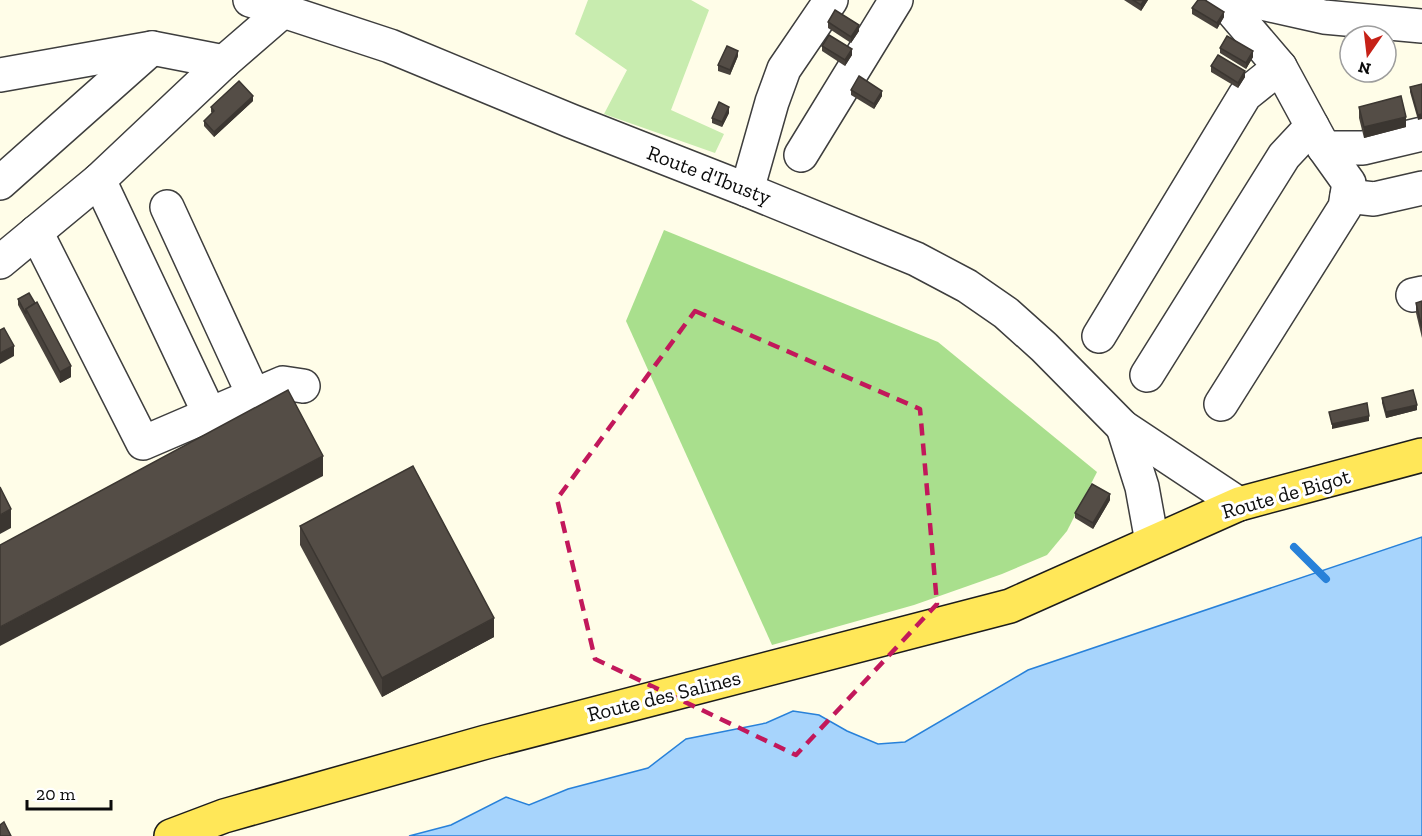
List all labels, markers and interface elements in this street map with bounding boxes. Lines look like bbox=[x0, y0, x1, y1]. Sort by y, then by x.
north arrow bbox=[1338, 24, 1398, 84]
text: N bbox=[1356, 57, 1373, 79]
street label: Route d'Ibusty bbox=[644, 139, 775, 210]
street label: Route de Bigot bbox=[1219, 463, 1353, 524]
street label: Route des Salines bbox=[585, 664, 743, 727]
scale bar bbox=[27, 773, 111, 811]
text: 20 m bbox=[36, 783, 76, 805]

